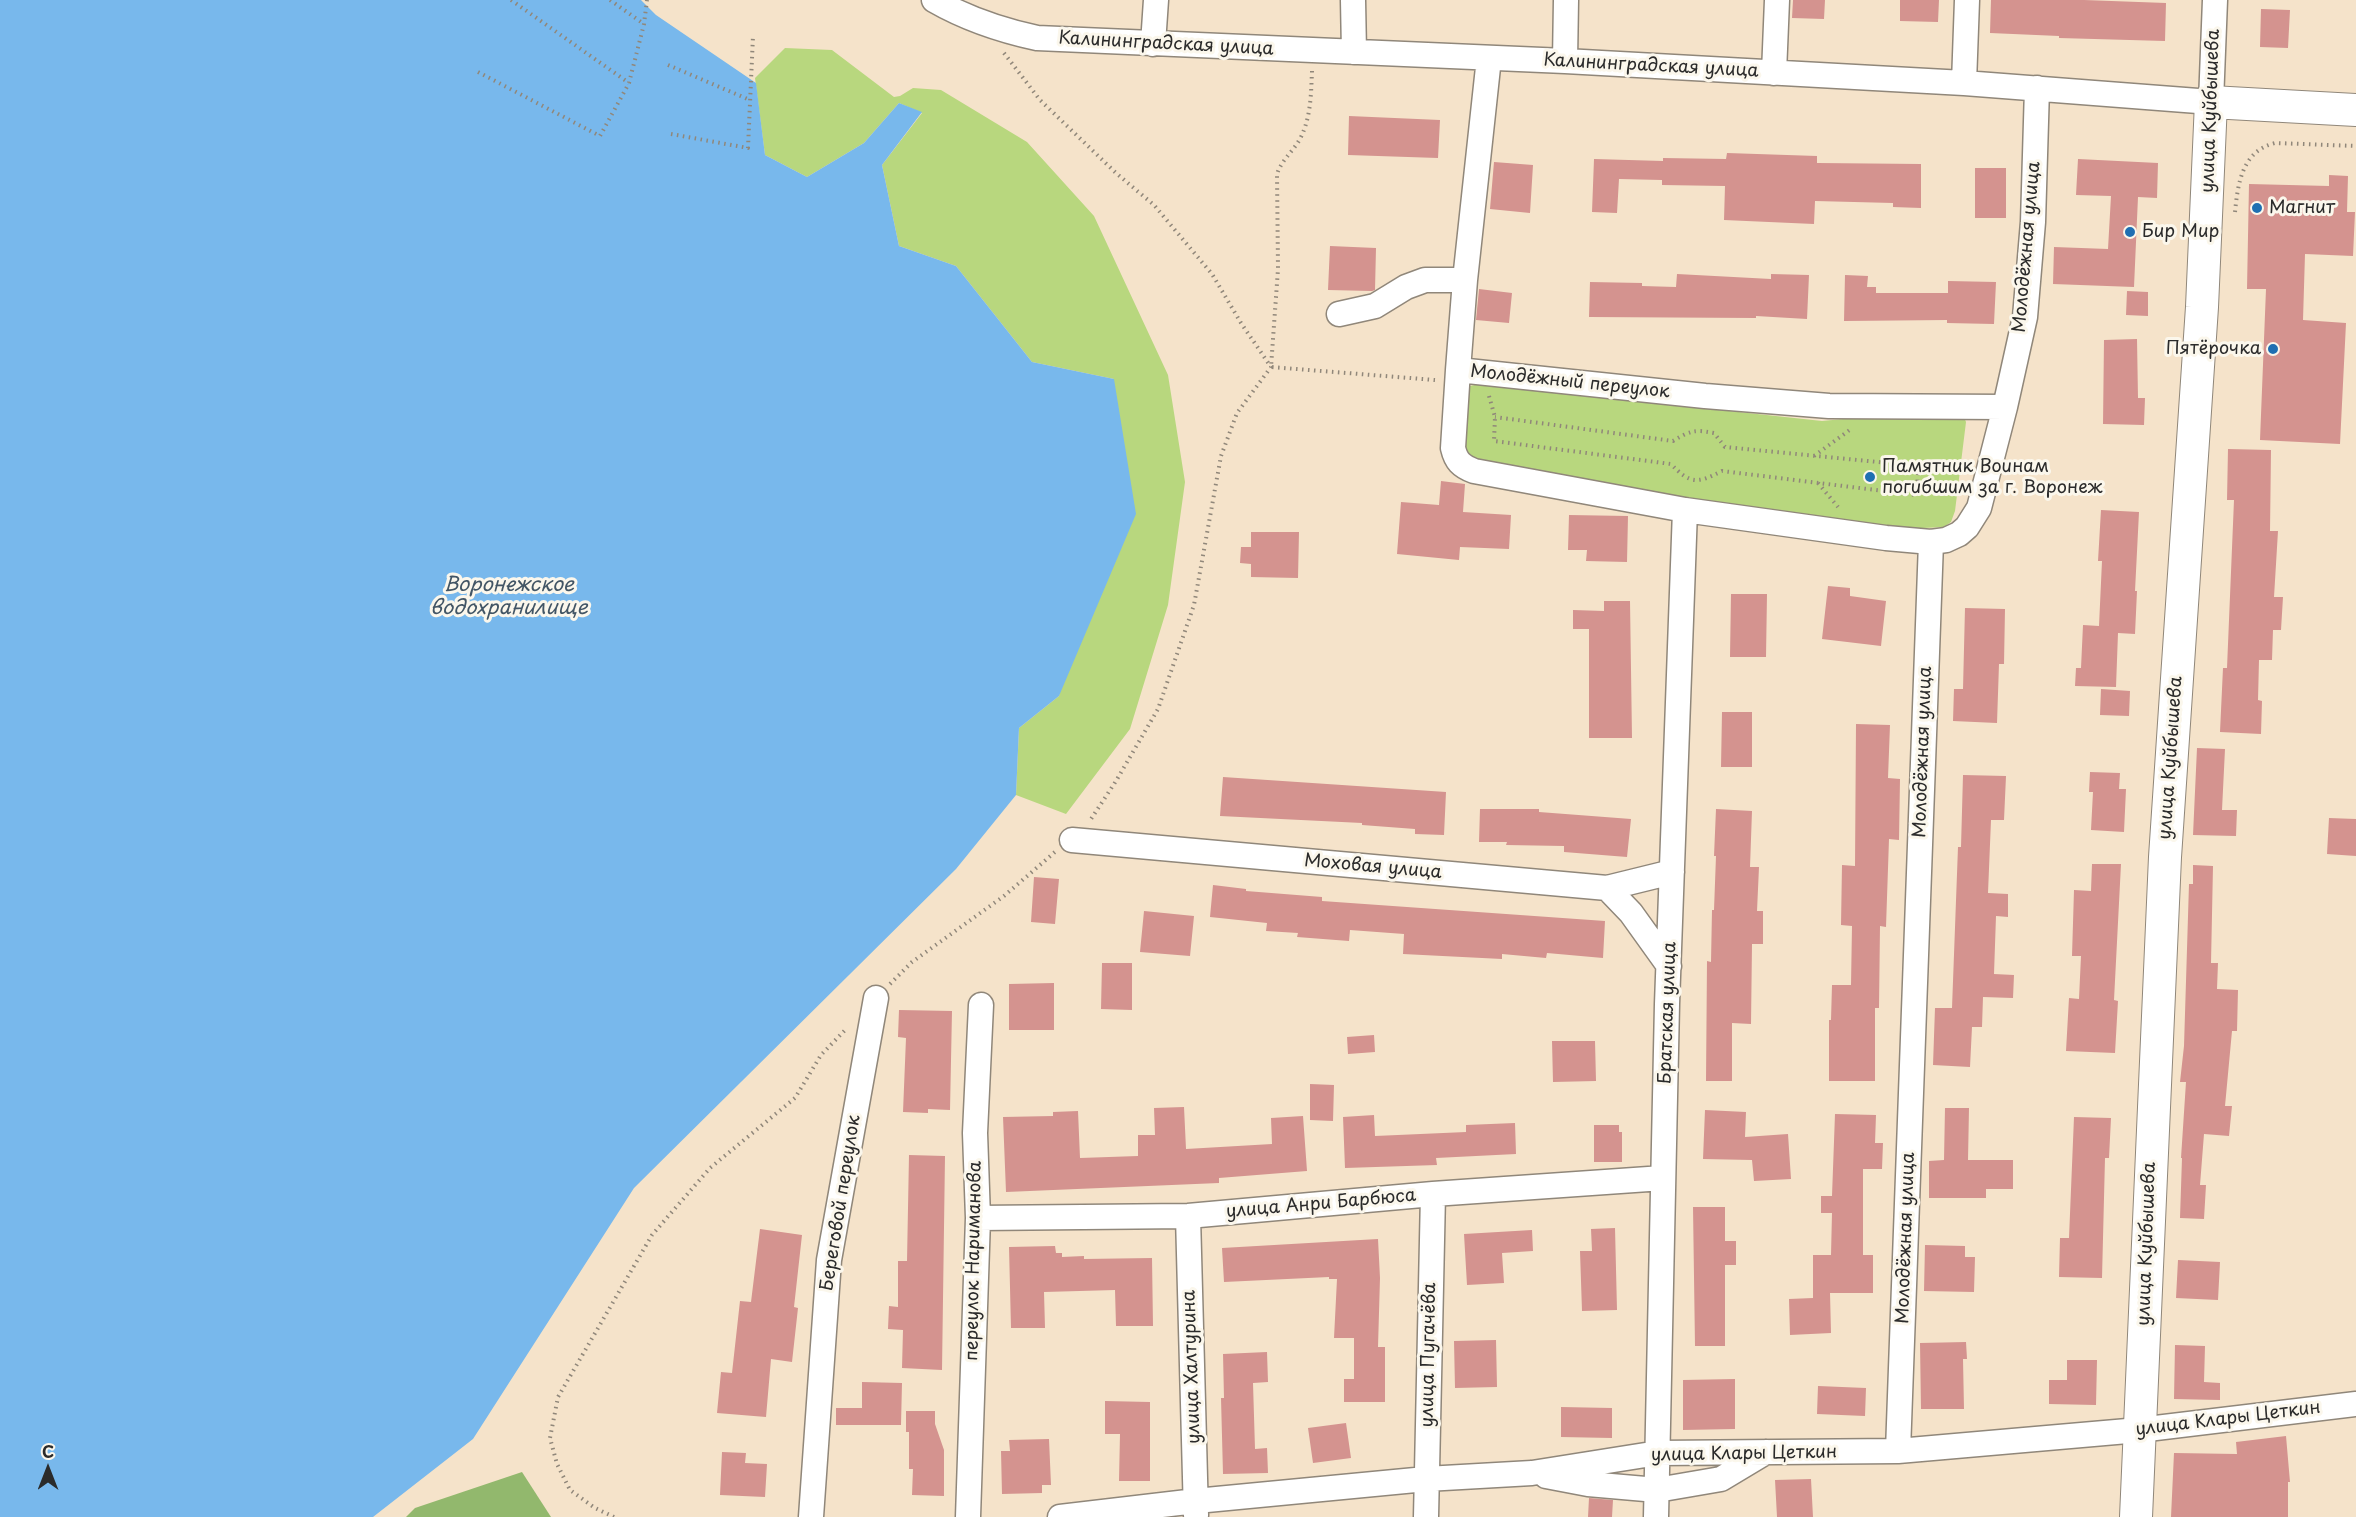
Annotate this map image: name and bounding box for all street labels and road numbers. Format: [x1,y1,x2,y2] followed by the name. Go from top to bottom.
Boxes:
[1058,28,1274,60] street label: Калининградская улица
[2197,29,2225,193] street label: улица Куйбышева
[1543,50,1759,82] street label: Калининградская улица
[2009,161,2045,333] street label: Молодёжная улица
[1469,361,1671,403] street label: Молодёжный переулок
[1909,666,1937,838] street label: Молодёжная улица
[2155,676,2187,840] street label: улица Куйбышева
[1303,850,1443,884] street label: Моховая улица
[1655,941,1681,1085] street label: Братская улица
[816,1114,866,1292] street label: Береговой переулок
[1892,1152,1920,1324] street label: Молодёжная улица
[961,1161,987,1361] street label: переулок Нариманова
[2133,1162,2161,1326] street label: улица Куйбышева
[1225,1185,1417,1223] street label: улица Анри Барбюса
[1417,1282,1441,1428] street label: улица Пугачёва
[1179,1290,1205,1444] street label: улица Халтурина
[2134,1397,2322,1441] street label: улица Клары Цеткин
[1651,1442,1837,1466] street label: улица Клары Цеткин

